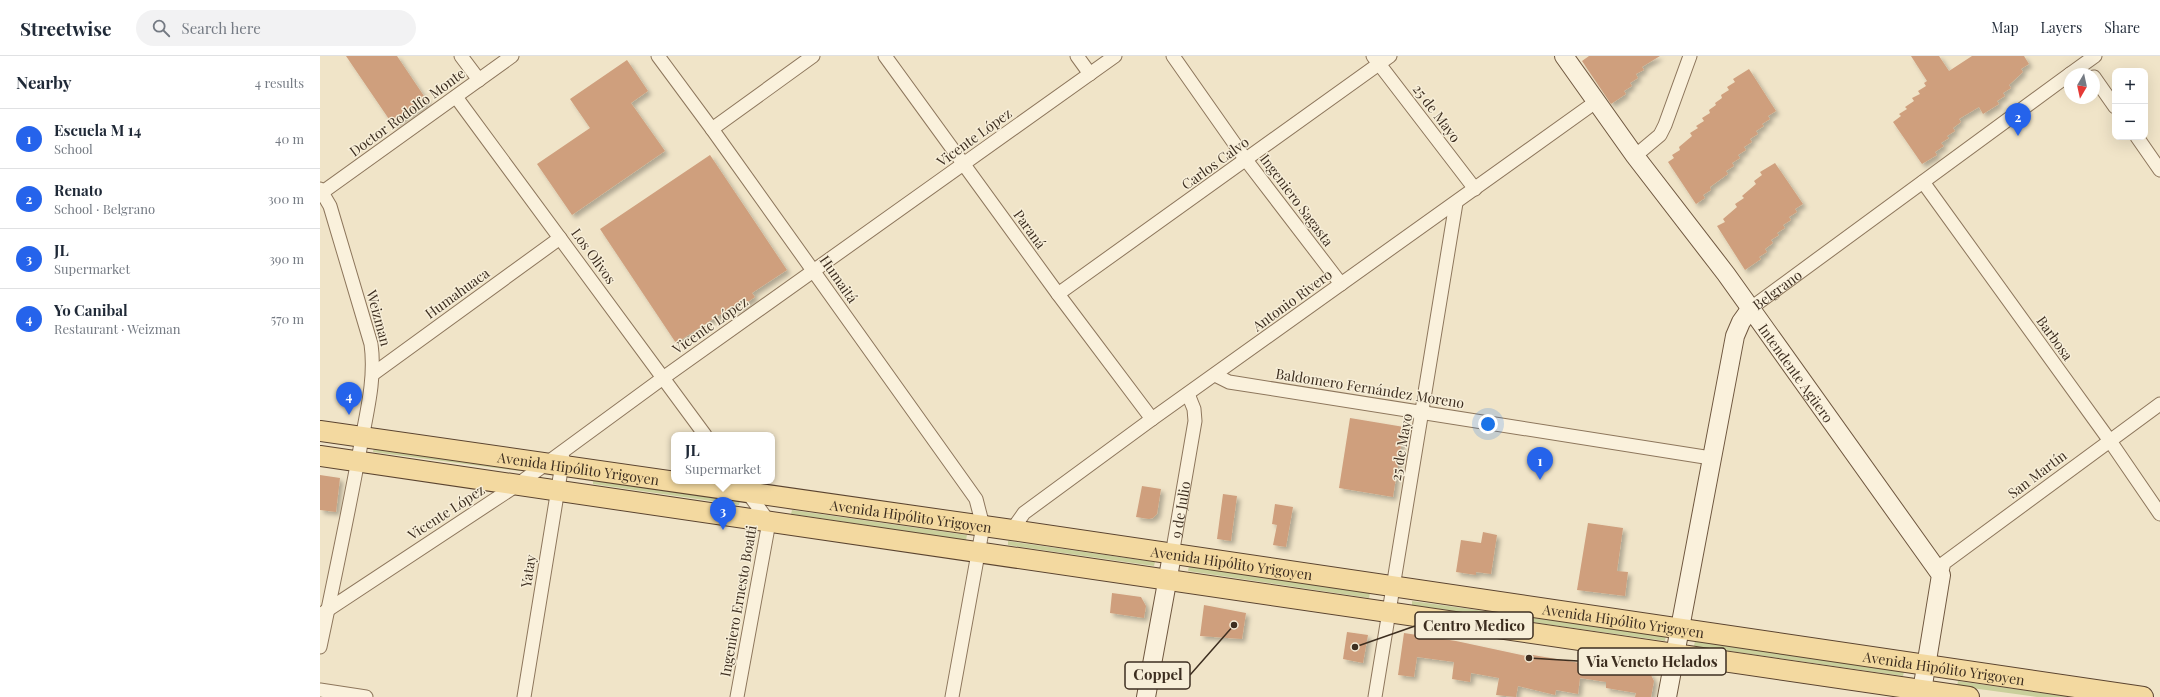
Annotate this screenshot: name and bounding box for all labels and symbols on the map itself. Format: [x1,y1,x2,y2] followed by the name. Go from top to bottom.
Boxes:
[345,64,469,160] street label: Doctor Rodolfo Monte
[2064,68,2100,104] north arrow
[1409,80,1465,146] street label: 25 de Mayo
[932,103,1015,171] street label: Vicente López
[2005,103,2031,136] pin: 2
[1178,132,1253,194] street label: Carlos Calvo
[1256,150,1338,250] street label: Ingeniero Sagasta
[1009,206,1051,252] street label: Paraná
[567,224,621,288] street label: Los Olivos
[816,251,862,307] street label: Humaitá
[421,263,493,323] street label: Humahuaca
[1248,264,1336,336] street label: Antonio Rivero
[1748,265,1805,313] street label: Belgrano
[362,287,396,349] street label: Weizman
[668,292,752,359] street label: Vicente López
[2032,312,2078,364] street label: Barbosa
[1755,319,1839,426] street label: Intendente Agüero
[1274,364,1466,412] street label: Baldomero Fernández Moreno
[336,382,362,415] pin: 4
[1386,411,1416,482] street label: 25 de Mayo
[1478,414,1498,434] your location
[2004,445,2071,502] street label: San Martín
[495,447,661,489] street label: Avenida Hipólito Yrigoyen
[1527,447,1553,480] pin: 1
[1166,479,1194,540] street label: 9 de Julio
[403,480,488,545] street label: Vicente López
[828,494,994,537] street label: Avenida Hipólito Yrigoyen
[710,497,736,530] pin: 3
[715,524,761,678] street label: Ingeniero Ernesto Boatti
[1148,541,1314,584] street label: Avenida Hipólito Yrigoyen
[516,553,540,590] street label: Yatay
[1540,599,1706,642] street label: Avenida Hipólito Yrigoyen
[1415,612,1533,639] callout: Centro Medico
[1423,615,1525,635] text: Centro Medico
[1861,646,2027,689] street label: Avenida Hipólito Yrigoyen
[1578,648,1726,675] callout: Via Veneto Helados
[1585,651,1718,671] text: Via Veneto Helados
[1125,662,1190,689] callout: Coppel
[1133,664,1183,684] text: Coppel

